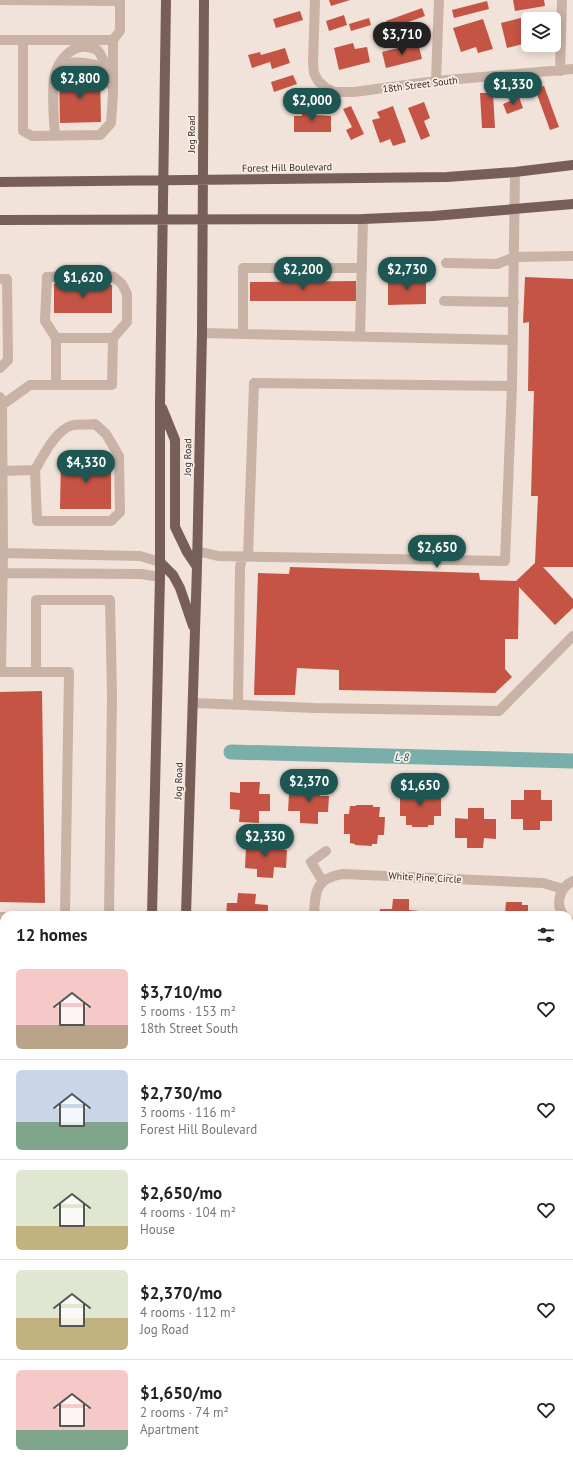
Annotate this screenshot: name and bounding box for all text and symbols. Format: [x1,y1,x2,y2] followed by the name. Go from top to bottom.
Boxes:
[521,12,561,52] map controls
[521,12,561,52] button: layers
[369,22,435,56] pin: $3,710
[382,26,422,43] text: $3,710
[47,66,113,100] pin: $2,800
[60,70,100,87] text: $2,800
[480,72,546,106] pin: $1,330
[382,73,458,96] street label: 18th Street South
[493,76,533,93] text: $1,330
[279,88,345,122] pin: $2,000
[292,92,332,109] text: $2,000
[185,115,198,154] street label: Jog Road
[242,160,332,175] street label: Forest Hill Boulevard
[270,257,336,291] pin: $2,200
[374,257,440,291] pin: $2,730
[283,261,323,278] text: $2,200
[387,261,427,278] text: $2,730
[50,265,116,299] pin: $1,620
[63,269,103,286] text: $1,620
[181,438,194,477] street label: Jog Road
[53,450,119,484] pin: $4,330
[66,454,106,471] text: $4,330
[404,535,470,569] pin: $2,650
[417,539,457,556] text: $2,650
[395,750,410,764] water label: L-8
[171,762,186,801] street label: Jog Road
[276,769,342,803] pin: $2,370
[289,773,329,790] text: $2,370
[387,773,453,807] pin: $1,650
[400,777,440,794] text: $1,650
[232,824,298,858] pin: $2,330
[245,828,285,845] text: $2,330
[388,869,462,886] street label: White Pine Circle
[16,924,87,946] text: 12 homes
[535,924,557,946] icon: filters
[140,981,222,1003] text: $3,710/mo
[48,985,96,1033] icon: home
[535,998,557,1020] icon: heart
[140,1003,236,1020] text: 5 rooms · 153 m²
[140,1020,238,1037] text: 18th Street South
[140,1082,222,1104] text: $2,730/mo
[48,1086,96,1134] icon: home
[535,1099,557,1121] icon: heart
[140,1104,236,1121] text: 3 rooms · 116 m²
[140,1121,257,1138] text: Forest Hill Boulevard
[140,1182,222,1204] text: $2,650/mo
[48,1186,96,1234] icon: home
[535,1199,557,1221] icon: heart
[140,1204,236,1221] text: 4 rooms · 104 m²
[140,1221,175,1238] text: House
[140,1282,222,1304] text: $2,370/mo
[48,1286,96,1334] icon: home
[535,1299,557,1321] icon: heart
[140,1304,236,1321] text: 4 rooms · 112 m²
[140,1321,189,1338] text: Jog Road
[140,1382,222,1404] text: $1,650/mo
[48,1386,96,1434] icon: home
[535,1399,557,1421] icon: heart
[140,1404,229,1421] text: 2 rooms · 74 m²
[140,1421,199,1438] text: Apartment

